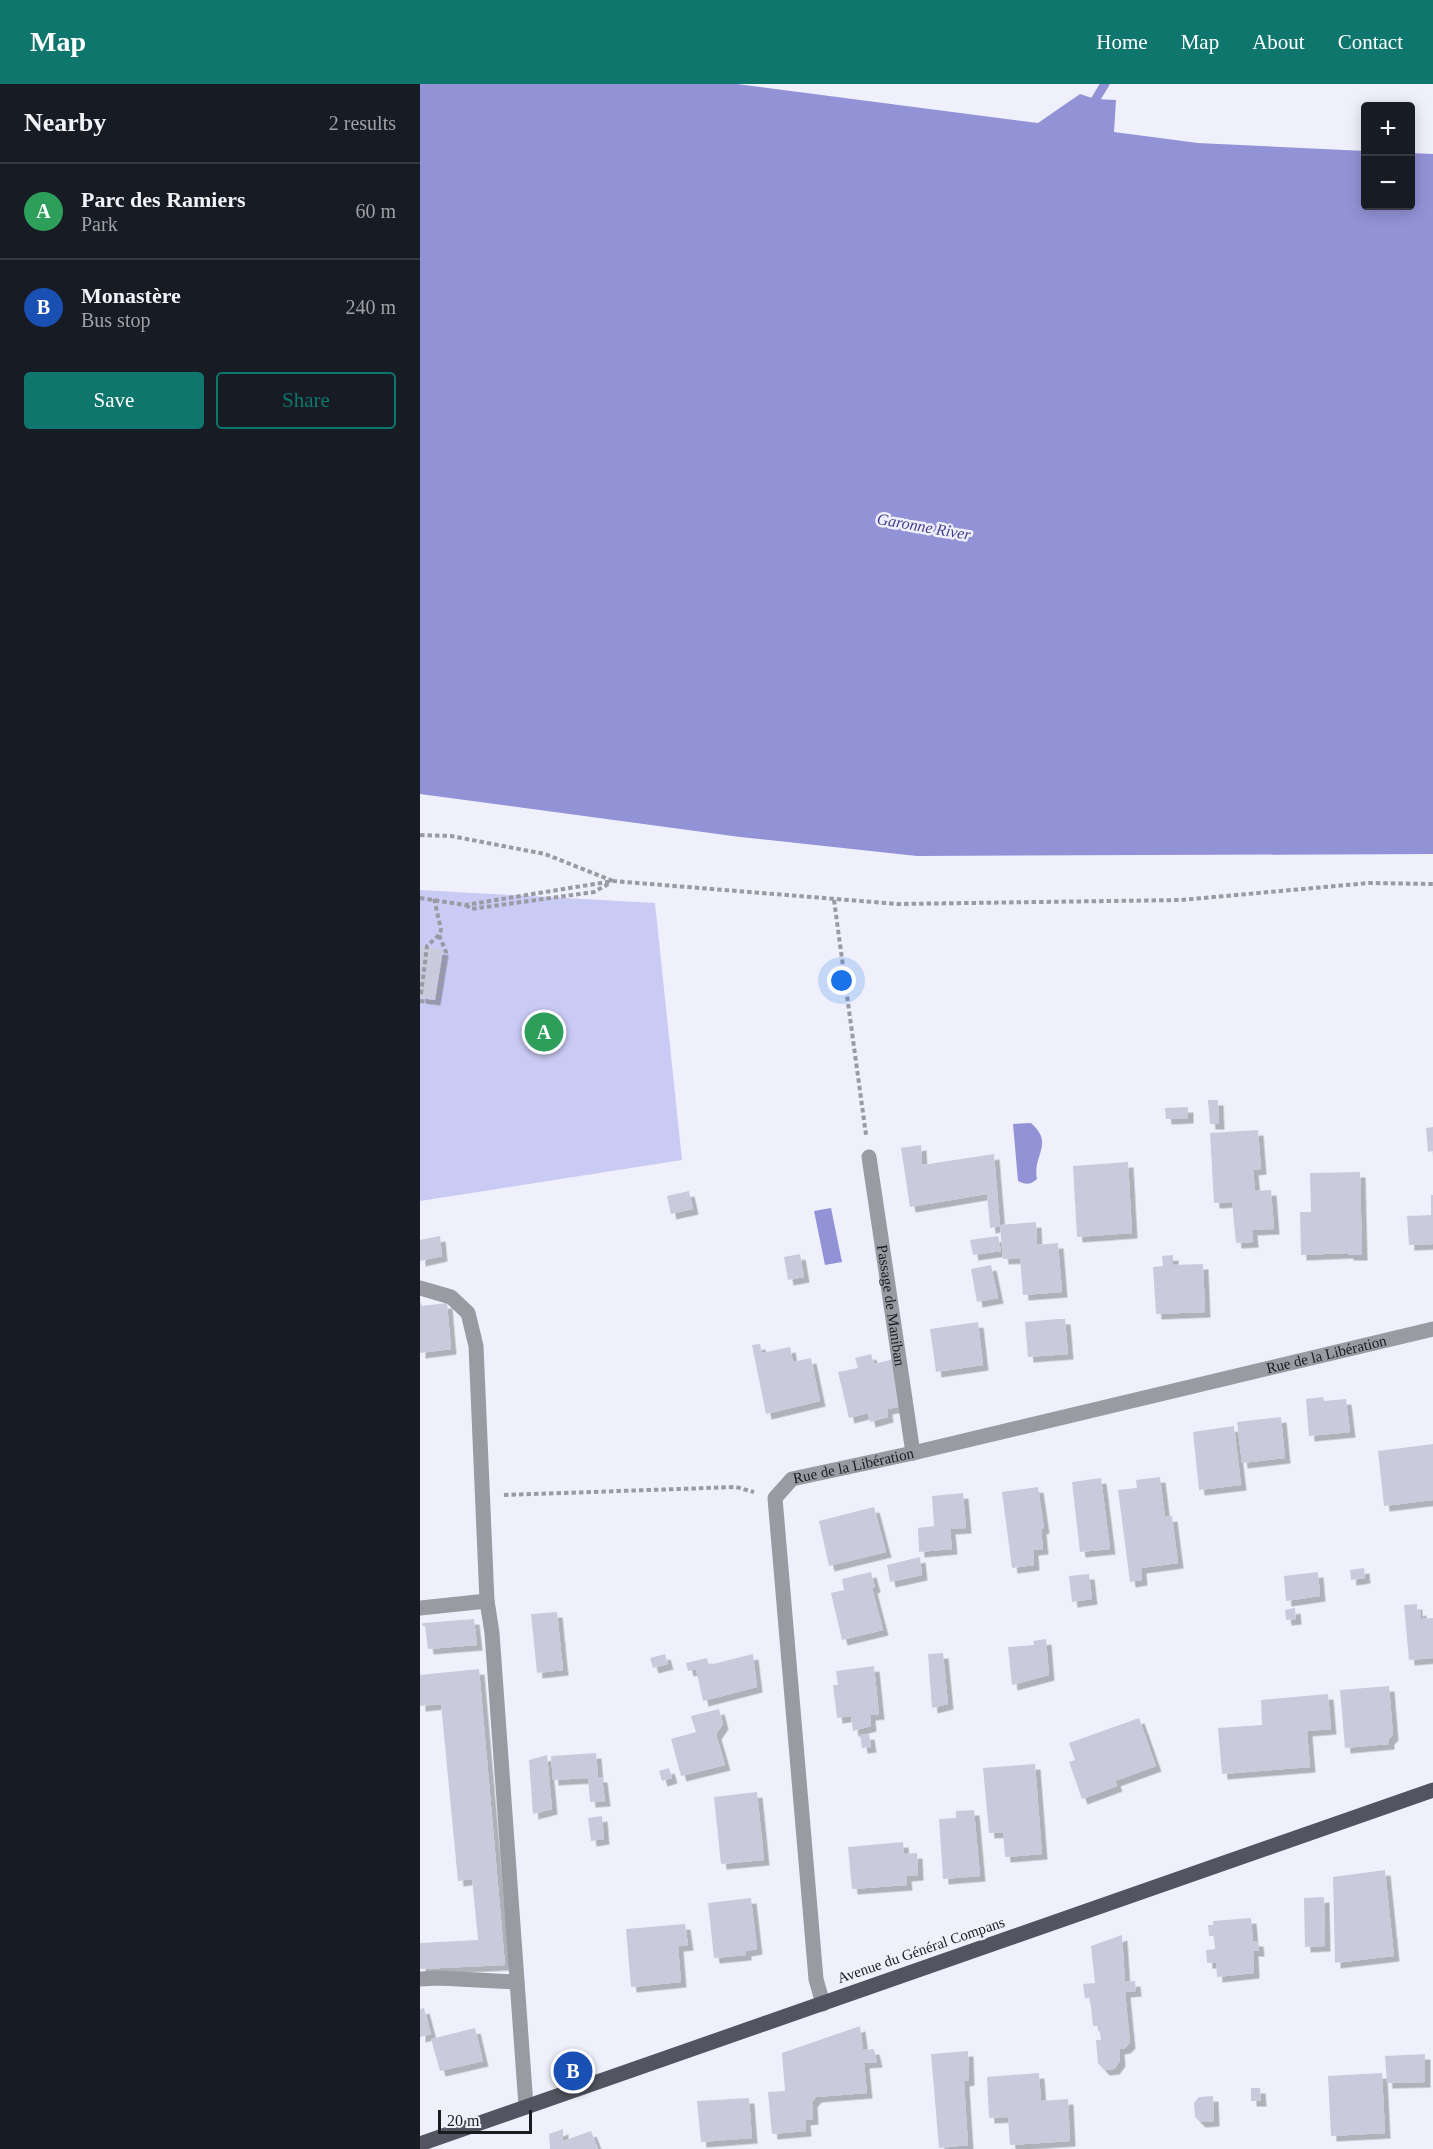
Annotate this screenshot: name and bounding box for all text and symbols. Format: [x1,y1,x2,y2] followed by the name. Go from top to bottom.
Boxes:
[30,26,86,57] text: Map
[1096,30,1148,54] text: Home
[1181,30,1219,54] text: Map
[1252,30,1305,54] text: About
[1338,30,1403,54] text: Contact
[1361,102,1415,210] map controls
[1361,102,1415,156] button: +
[24,108,106,137] text: Nearby
[329,112,396,134] text: 2 results
[1361,156,1415,210] button: −
[81,187,246,212] text: Parc des Ramiers
[36,200,51,222] text: A
[355,200,396,222] text: 60 m
[81,213,118,235] text: Park
[81,283,181,308] text: Monastère
[37,296,50,318] text: B
[345,296,396,318] text: 240 m
[81,309,150,331] text: Bus stop
[24,372,204,429] button: Save
[216,372,396,429] button: Share
[876,510,973,543] water label: Garonne River
[827,966,856,995] your location
[524,1010,564,1054] pin: A
[874,1244,908,1368] street label: Passage de Maniban
[1265,1332,1389,1376] street label: Rue de la Libération
[792,1445,916,1487] street label: Rue de la Libération
[835,1914,1007,1986] street label: Avenue du Général Compans
[554,2048,592,2094] pin: B
[438,2107,532,2134] scale bar
[447,2112,479,2129] text: 20 m

